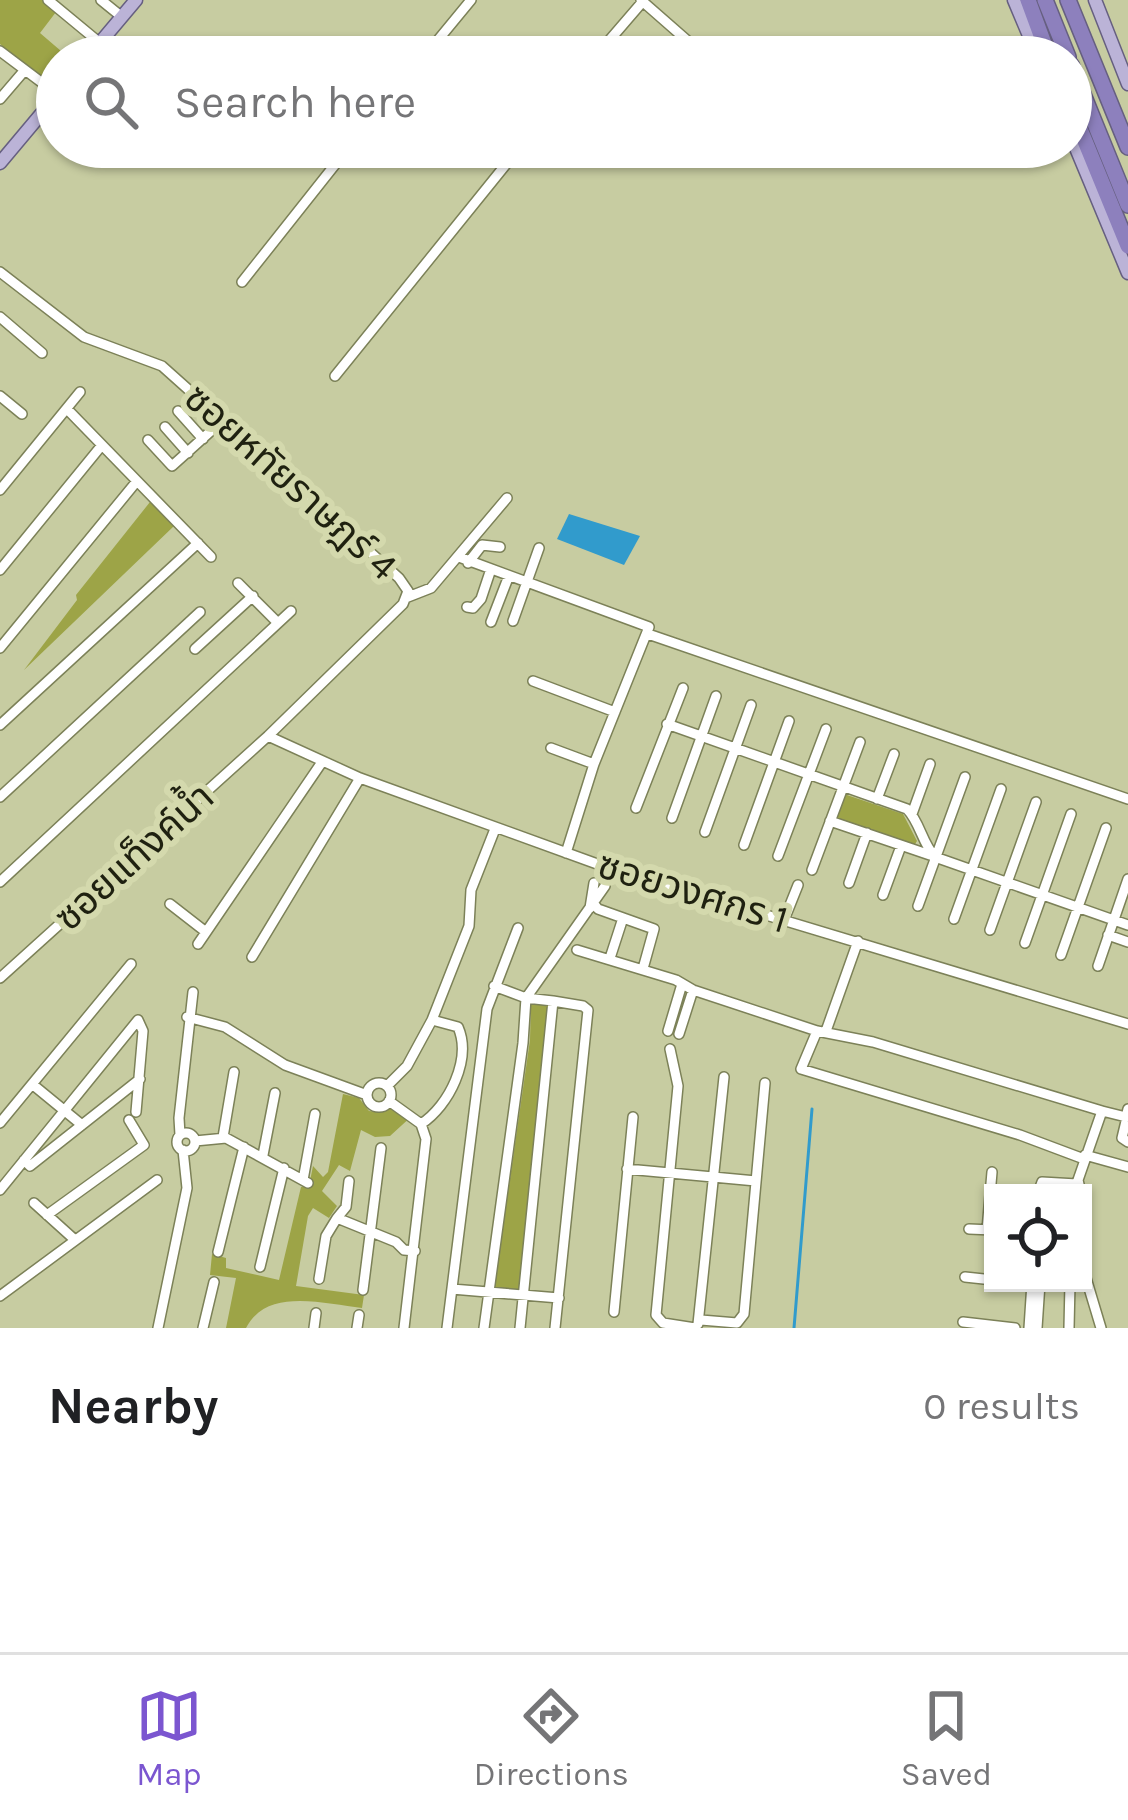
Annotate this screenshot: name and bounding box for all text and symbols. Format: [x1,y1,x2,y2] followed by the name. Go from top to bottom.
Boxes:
[36,36,1092,168] search box
[78,69,144,135] icon: search
[174,76,416,128] text: Search here
[175,374,407,590] street label: ซอยหทัยราษฎร์ 4
[42,771,223,940] street label: ซอยแท็งค์น้ำ
[592,841,794,943] street label: ซอยวงศกร 1
[984,1184,1092,1292] map controls
[984,1184,1092,1292] button: locate
[48,1376,218,1436] text: Nearby
[923,1383,1080,1429] text: 0 results
[136,1683,202,1793] tab: Map
[474,1683,629,1793] tab: Directions
[901,1683,992,1793] tab: Saved

